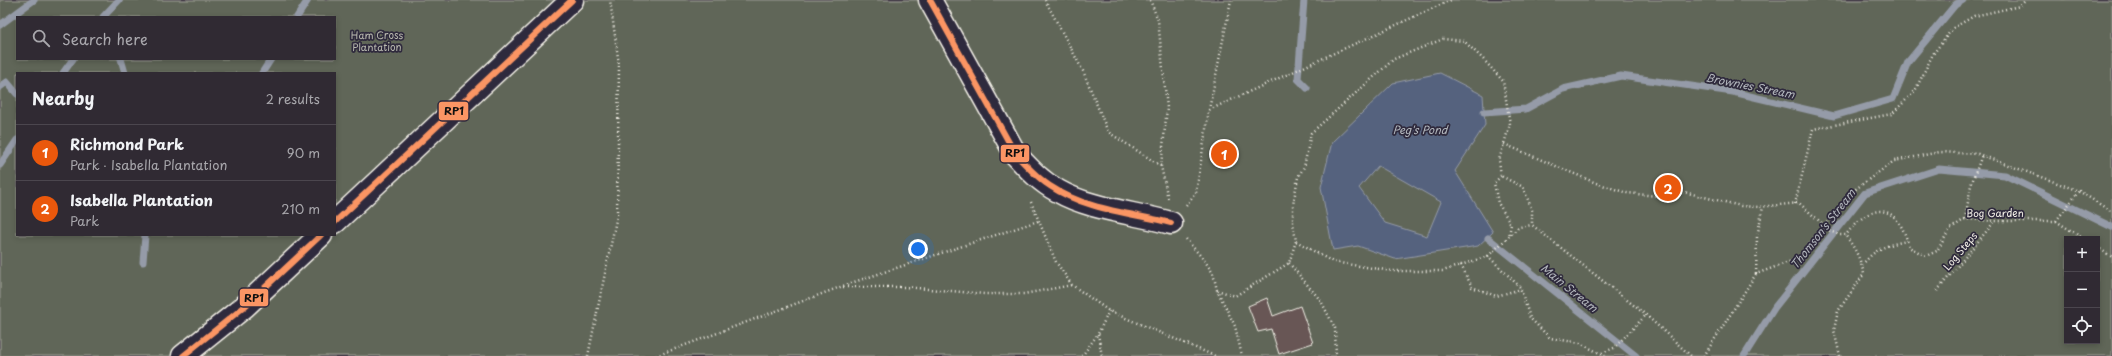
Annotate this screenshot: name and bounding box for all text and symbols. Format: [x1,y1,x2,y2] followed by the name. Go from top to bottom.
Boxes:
[16,16,336,60] search box
[30,27,52,49] icon: search
[62,27,148,50] text: Search here
[351,27,404,54] park label: Ham Cross Plantation
[1704,69,1797,103] water label: Brownies Stream
[32,85,94,111] text: Nearby
[266,89,320,108] text: 2 results
[438,101,469,121] line badge: RP1
[444,102,464,119] text: RP1
[1393,121,1450,138] water label: Peg's Pond
[70,132,184,155] text: Richmond Park
[1211,139,1237,169] pin: 1
[42,143,48,162] text: 1
[287,143,320,162] text: 90 m
[1000,144,1030,163] line badge: RP1
[1005,144,1025,161] text: RP1
[70,155,227,174] text: Park · Isabella Plantation
[1655,173,1681,203] pin: 2
[1786,184,1860,272] water label: Thomson's Stream
[70,188,213,211] text: Isabella Plantation
[40,199,50,218] text: 2
[281,199,320,218] text: 210 m
[1966,205,2024,220] street label: Bog Garden
[70,211,99,230] text: Park
[1939,228,1980,273] street label: Log Steps
[2064,236,2100,344] map controls
[2064,236,2100,272] button: +
[908,239,928,259] your location
[1537,259,1602,317] water label: Main Stream
[2064,272,2100,308] button: −
[239,288,269,307] line badge: RP1
[244,289,264,306] text: RP1
[2064,308,2100,344] button: locate

